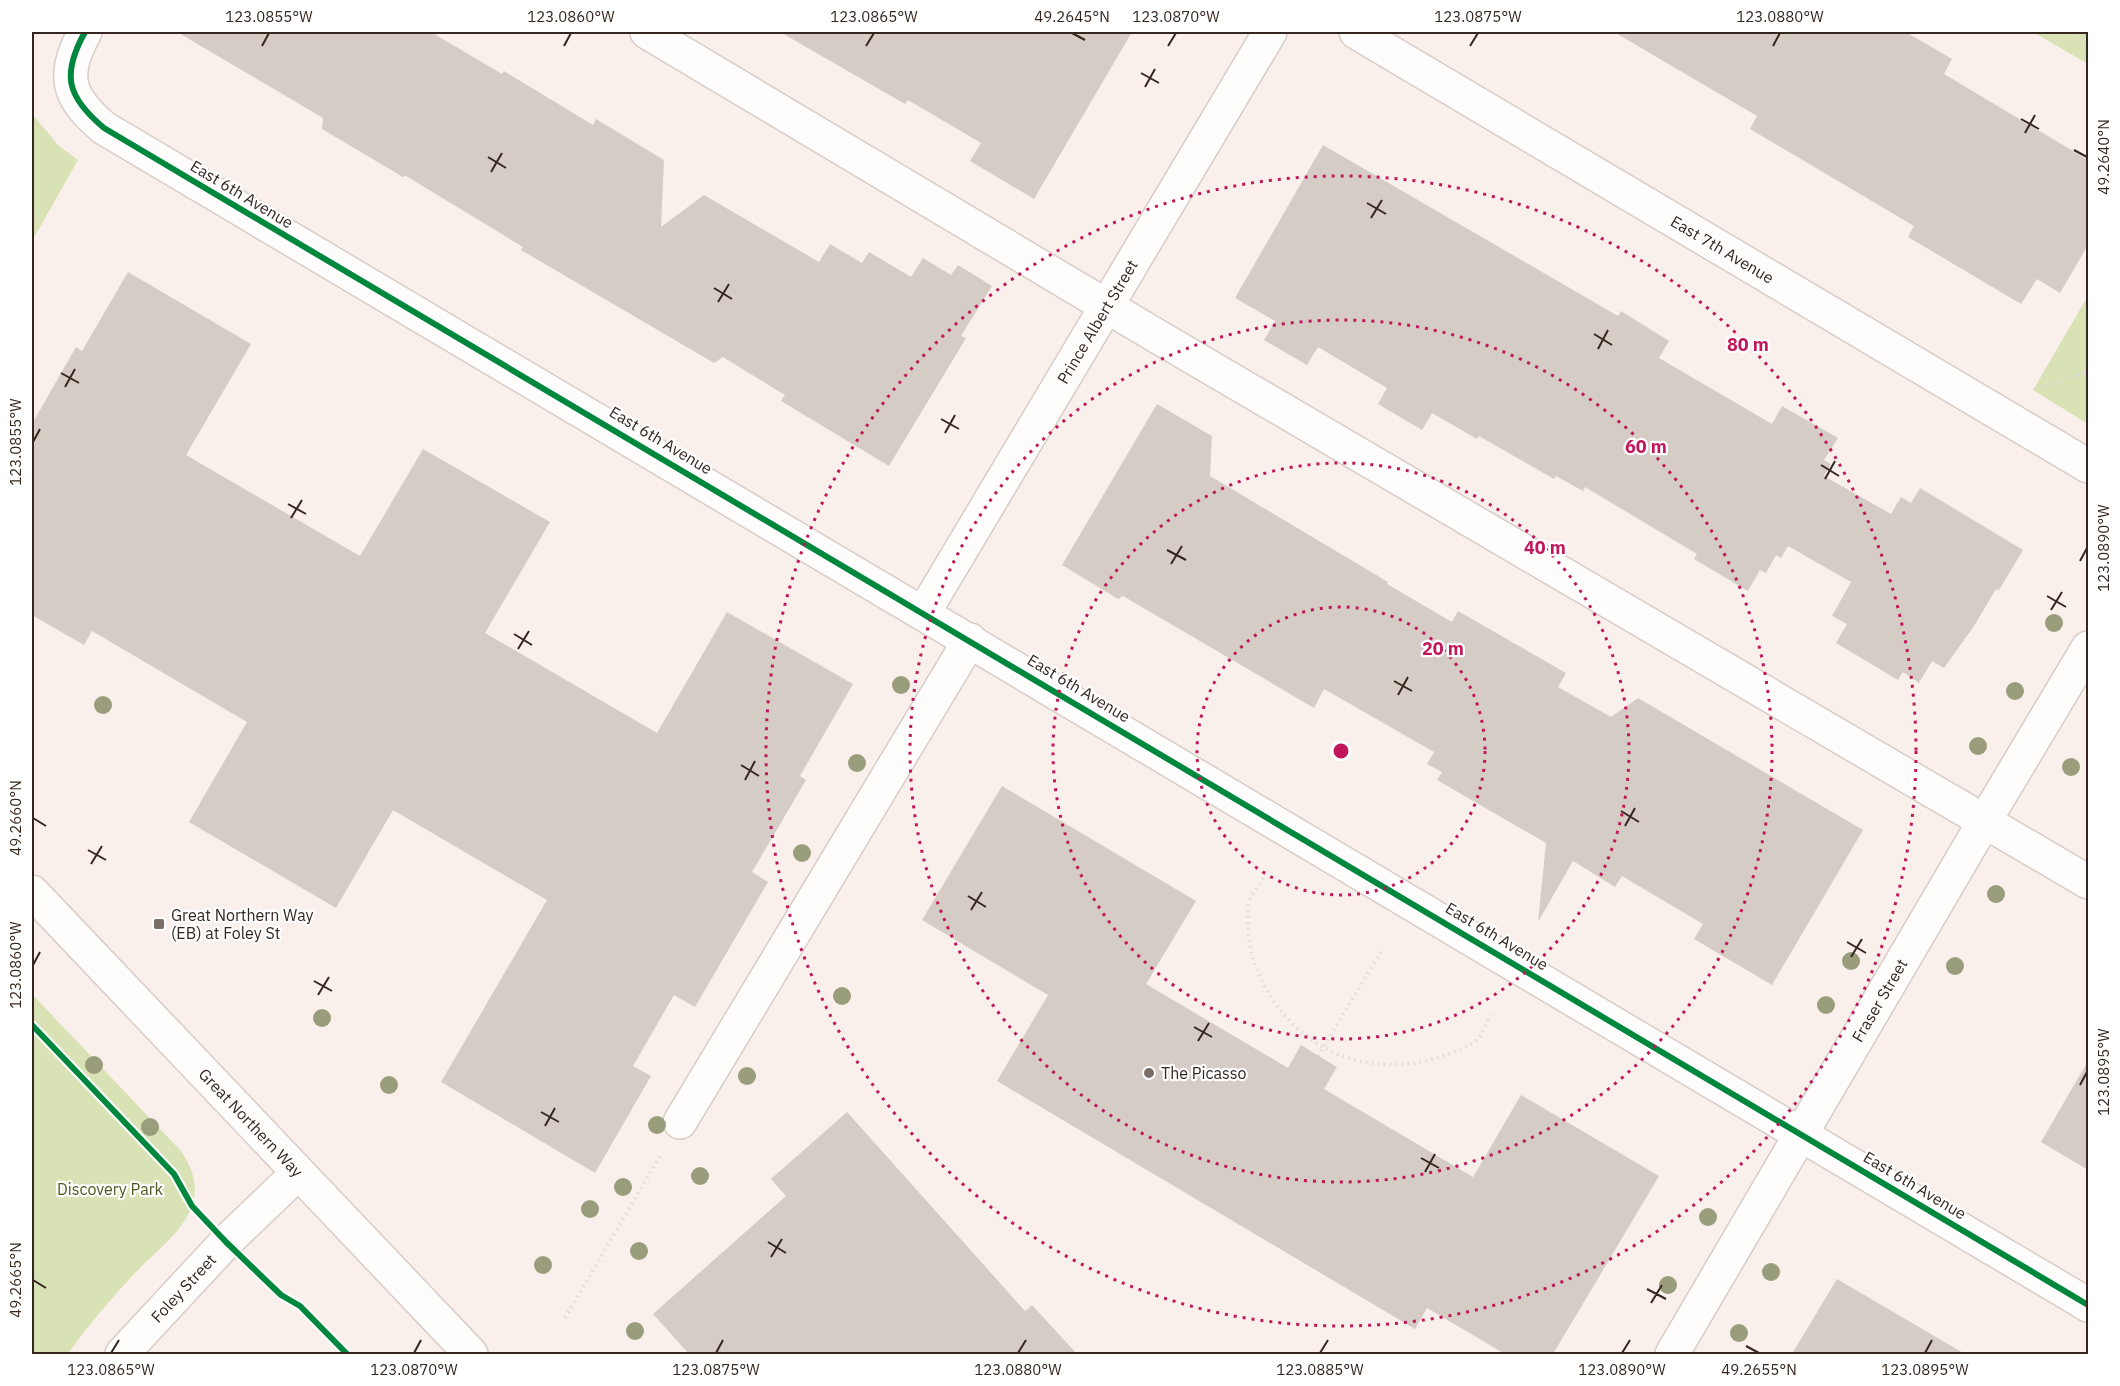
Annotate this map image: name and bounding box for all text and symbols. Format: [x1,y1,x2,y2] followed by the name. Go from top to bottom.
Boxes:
[225,7,313,26] text: 123.0855°W
[527,7,615,26] text: 123.0860°W
[830,7,918,26] text: 123.0865°W
[1034,7,1110,26] text: 49.2645°N
[1132,7,1220,26] text: 123.0870°W
[1434,7,1522,26] text: 123.0875°W
[1736,7,1824,26] text: 123.0880°W
[2094,119,2113,195] text: 49.2640°N
[187,155,297,233] street label: East 6th Avenue
[1667,211,1778,288] street label: East 7th Avenue
[1052,256,1142,387] street label: Prince Albert Street
[1727,333,1769,356] text: 80 m
[6,398,25,486] text: 123.0855°W
[606,401,716,479] street label: East 6th Avenue
[1625,435,1667,458] text: 60 m
[2094,504,2113,592] text: 123.0890°W
[1524,536,1566,559] text: 40 m
[1422,637,1464,660] text: 20 m
[1024,649,1134,727] street label: East 6th Avenue
[1331,741,1351,761] centre of rings
[6,780,25,856] text: 49.2660°N
[1442,897,1552,975] street label: East 6th Avenue
[171,905,314,943] place label: Great Northern Way (EB) at Foley St
[152,917,166,931] marker: Great Northern Way (EB) at Foley St
[6,921,25,1009] text: 123.0860°W
[1847,955,1912,1046] street label: Fraser Street
[2094,1028,2113,1116] text: 123.0895°W
[1161,1063,1247,1083] place label: The Picasso
[195,1064,307,1181] street label: Great Northern Way
[1142,1066,1156,1080] marker: The Picasso
[1860,1146,1970,1224] street label: East 6th Avenue
[57,1179,164,1199] park label: Discovery Park
[6,1242,25,1318] text: 49.2665°N
[147,1250,220,1326] street label: Foley Street
[67,1360,155,1379] text: 123.0865°W
[370,1360,458,1379] text: 123.0870°W
[672,1360,760,1379] text: 123.0875°W
[974,1360,1062,1379] text: 123.0880°W
[1276,1360,1364,1379] text: 123.0885°W
[1578,1360,1666,1379] text: 123.0890°W
[1721,1360,1797,1379] text: 49.2655°N
[1881,1360,1969,1379] text: 123.0895°W

